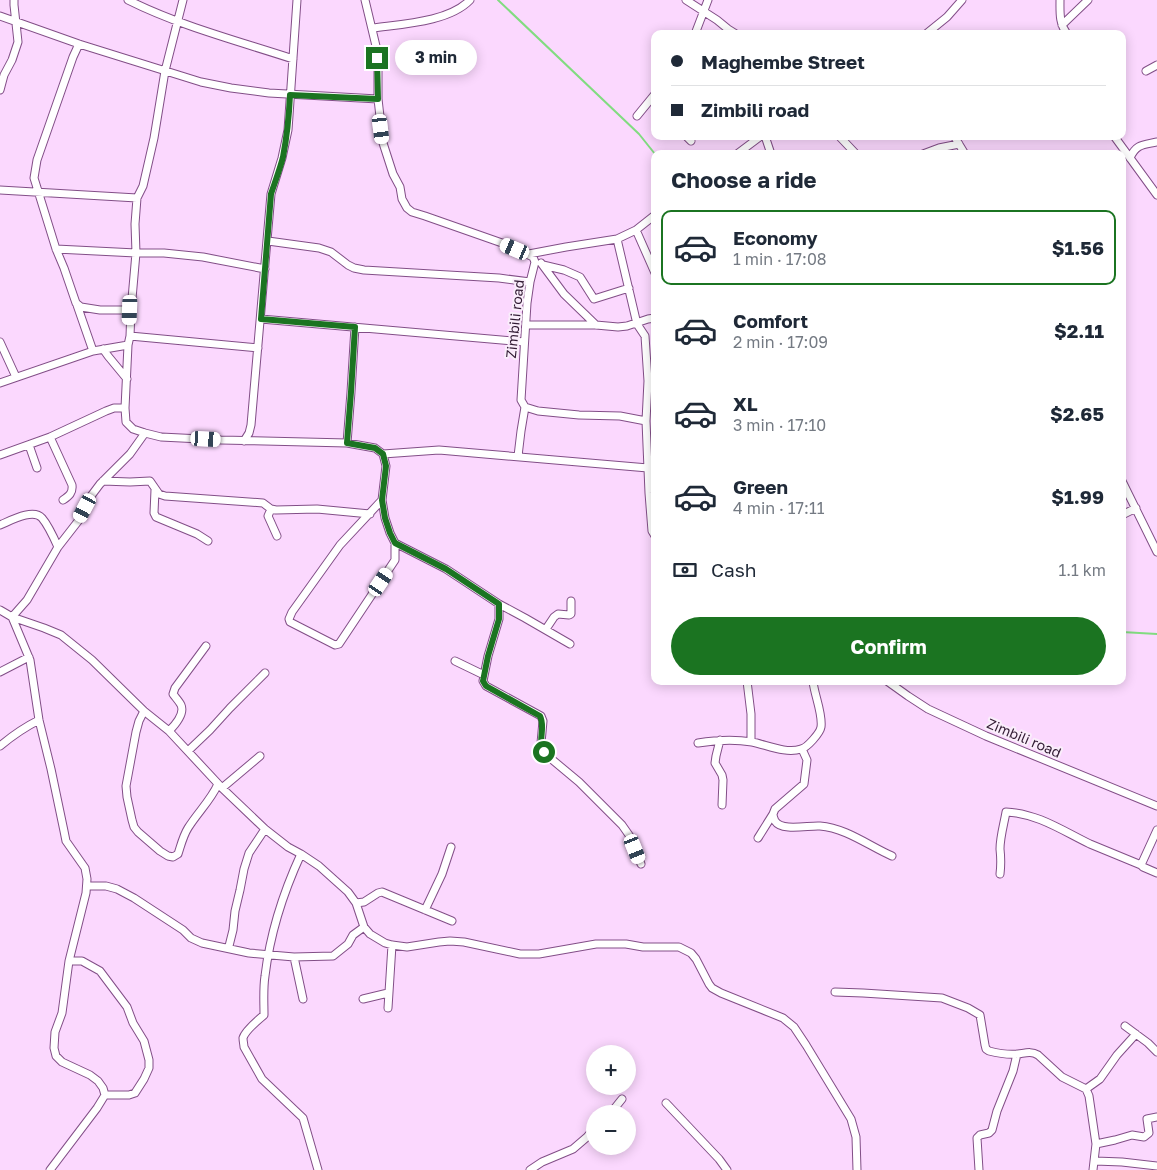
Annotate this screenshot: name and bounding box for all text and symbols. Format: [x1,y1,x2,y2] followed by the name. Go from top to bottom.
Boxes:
[394,40,477,76] callout: 3 min
[366,47,388,69] route end
[415,47,457,67] text: 3 min
[701,50,865,73] text: Maghembe Street
[701,98,809,121] text: Zimbili road
[371,113,390,145] car
[671,166,817,193] text: Choose a ride
[673,225,718,270] icon: car
[733,226,818,249] text: Economy
[498,236,531,262] car
[1052,236,1104,259] text: $1.56
[733,249,827,269] text: 1 min · 17:08
[502,279,527,359] street label: Zimbili road
[121,295,138,325] car
[673,308,718,353] icon: car
[733,309,808,332] text: Comfort
[1054,319,1104,342] text: $2.11
[733,332,828,352] text: 2 min · 17:09
[673,391,718,436] icon: car
[733,392,758,415] text: XL
[1050,402,1104,425] text: $2.65
[733,415,826,435] text: 3 min · 17:10
[190,431,221,447] car
[673,474,718,519] icon: car
[733,475,788,498] text: Green
[1051,485,1104,508] text: $1.99
[71,491,98,525] car
[733,498,824,518] text: 4 min · 17:11
[671,556,699,584] icon: cash
[711,558,756,581] text: Cash
[1058,560,1106,580] text: 1.1 km
[366,565,395,599] car
[671,617,1106,675] button: Confirm
[985,714,1064,761] street label: Zimbili road
[533,741,555,763] route start
[622,832,647,866] car
[586,1045,636,1155] map controls
[586,1045,636,1095] button: +
[586,1105,636,1155] button: −

